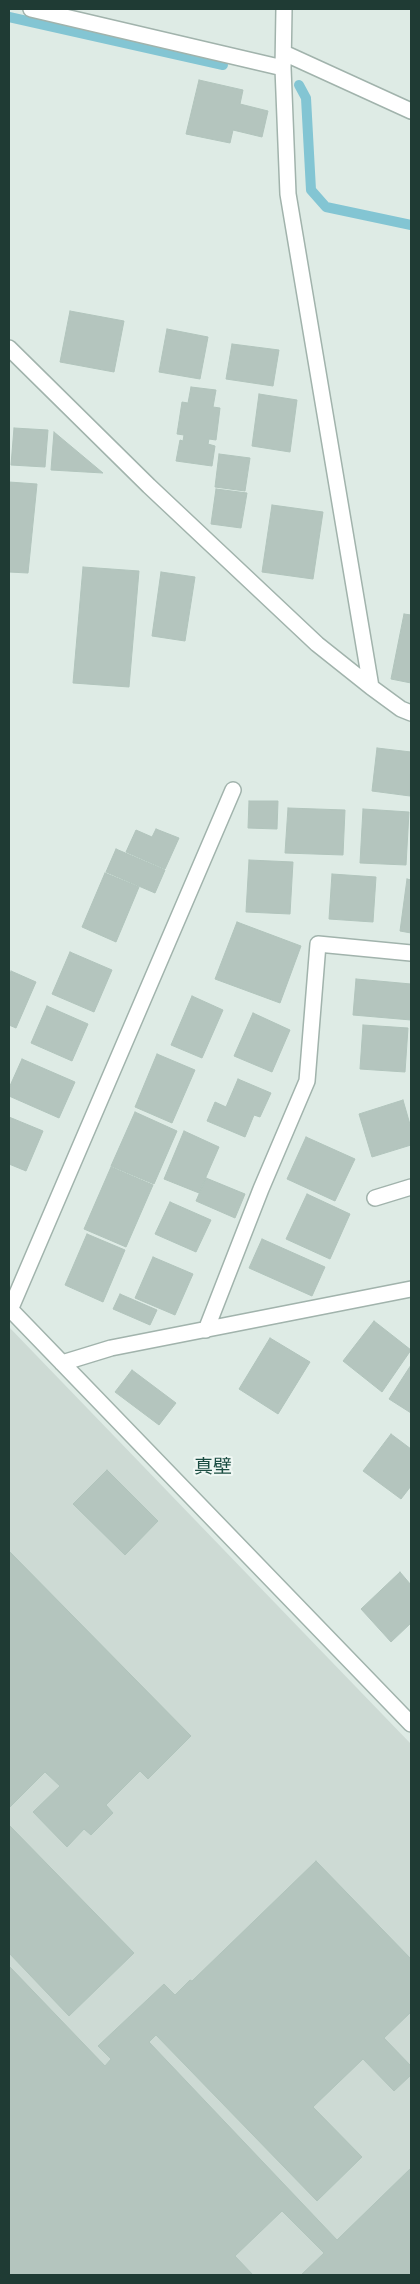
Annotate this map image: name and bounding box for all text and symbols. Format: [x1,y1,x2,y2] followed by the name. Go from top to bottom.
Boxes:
[194,1457,232,1479] district label: 真壁

